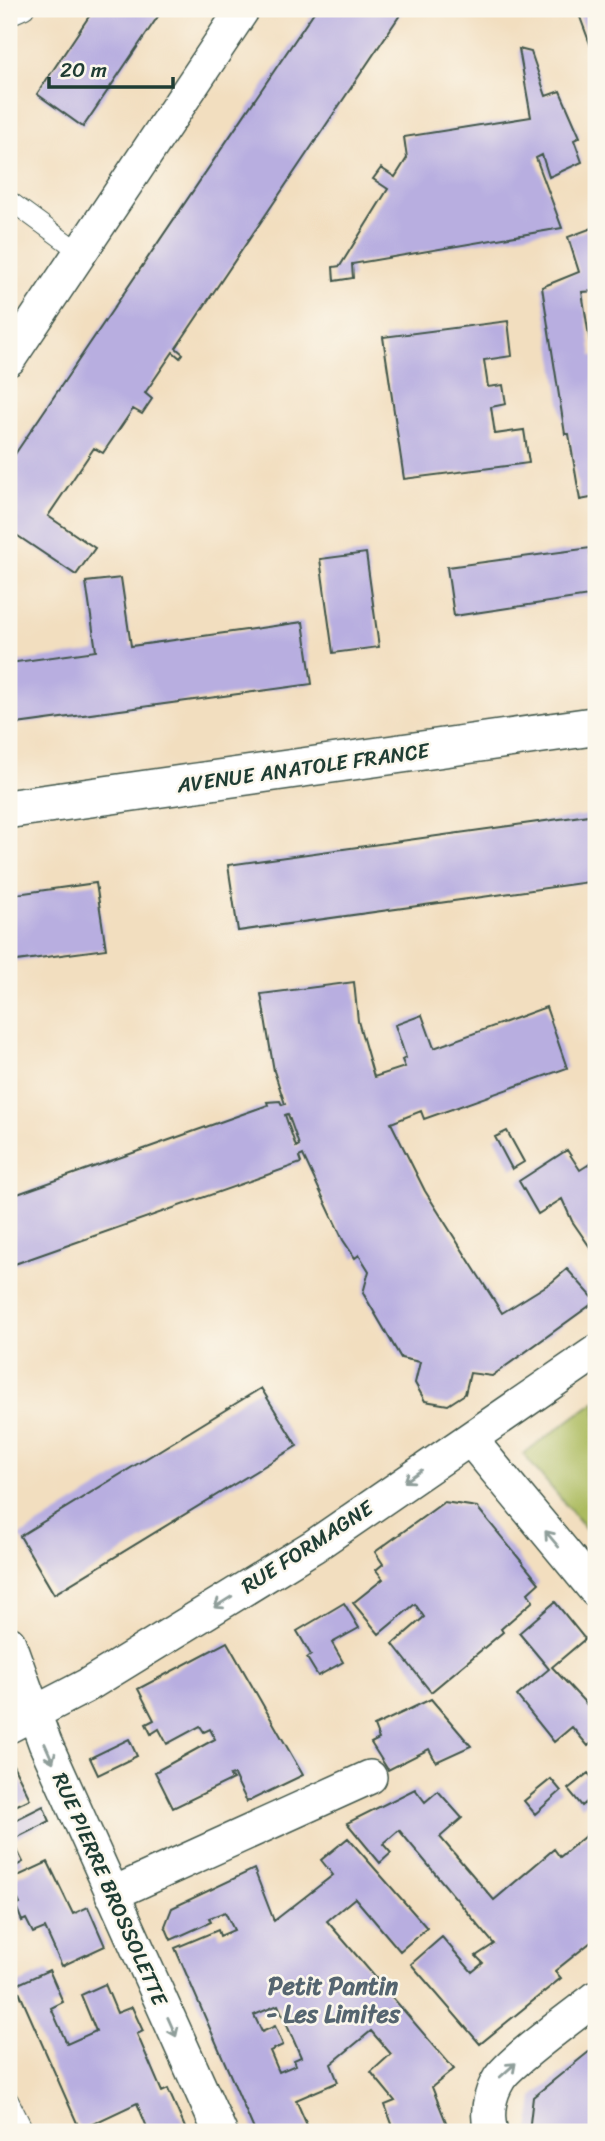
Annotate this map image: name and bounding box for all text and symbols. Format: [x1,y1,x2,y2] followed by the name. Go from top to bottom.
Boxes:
[49,46,173,90] scale bar
[60,51,107,89] text: 20 m
[174,731,433,805] street label: AVENUE ANATOLE FRANCE
[404,1469,423,1483] one-way arrow
[233,1489,382,1604] street label: RUE FORMAGNE
[545,1530,560,1548] one-way arrow
[214,1594,233,1609] one-way arrow
[43,1741,56,1763] one-way arrow
[41,1766,179,2013] street label: RUE PIERRE BROSSOLETTE
[266,1965,401,2035] district label: Petit Pantin - Les Limites
[166,2016,179,2037] one-way arrow
[499,2062,517,2078] one-way arrow

